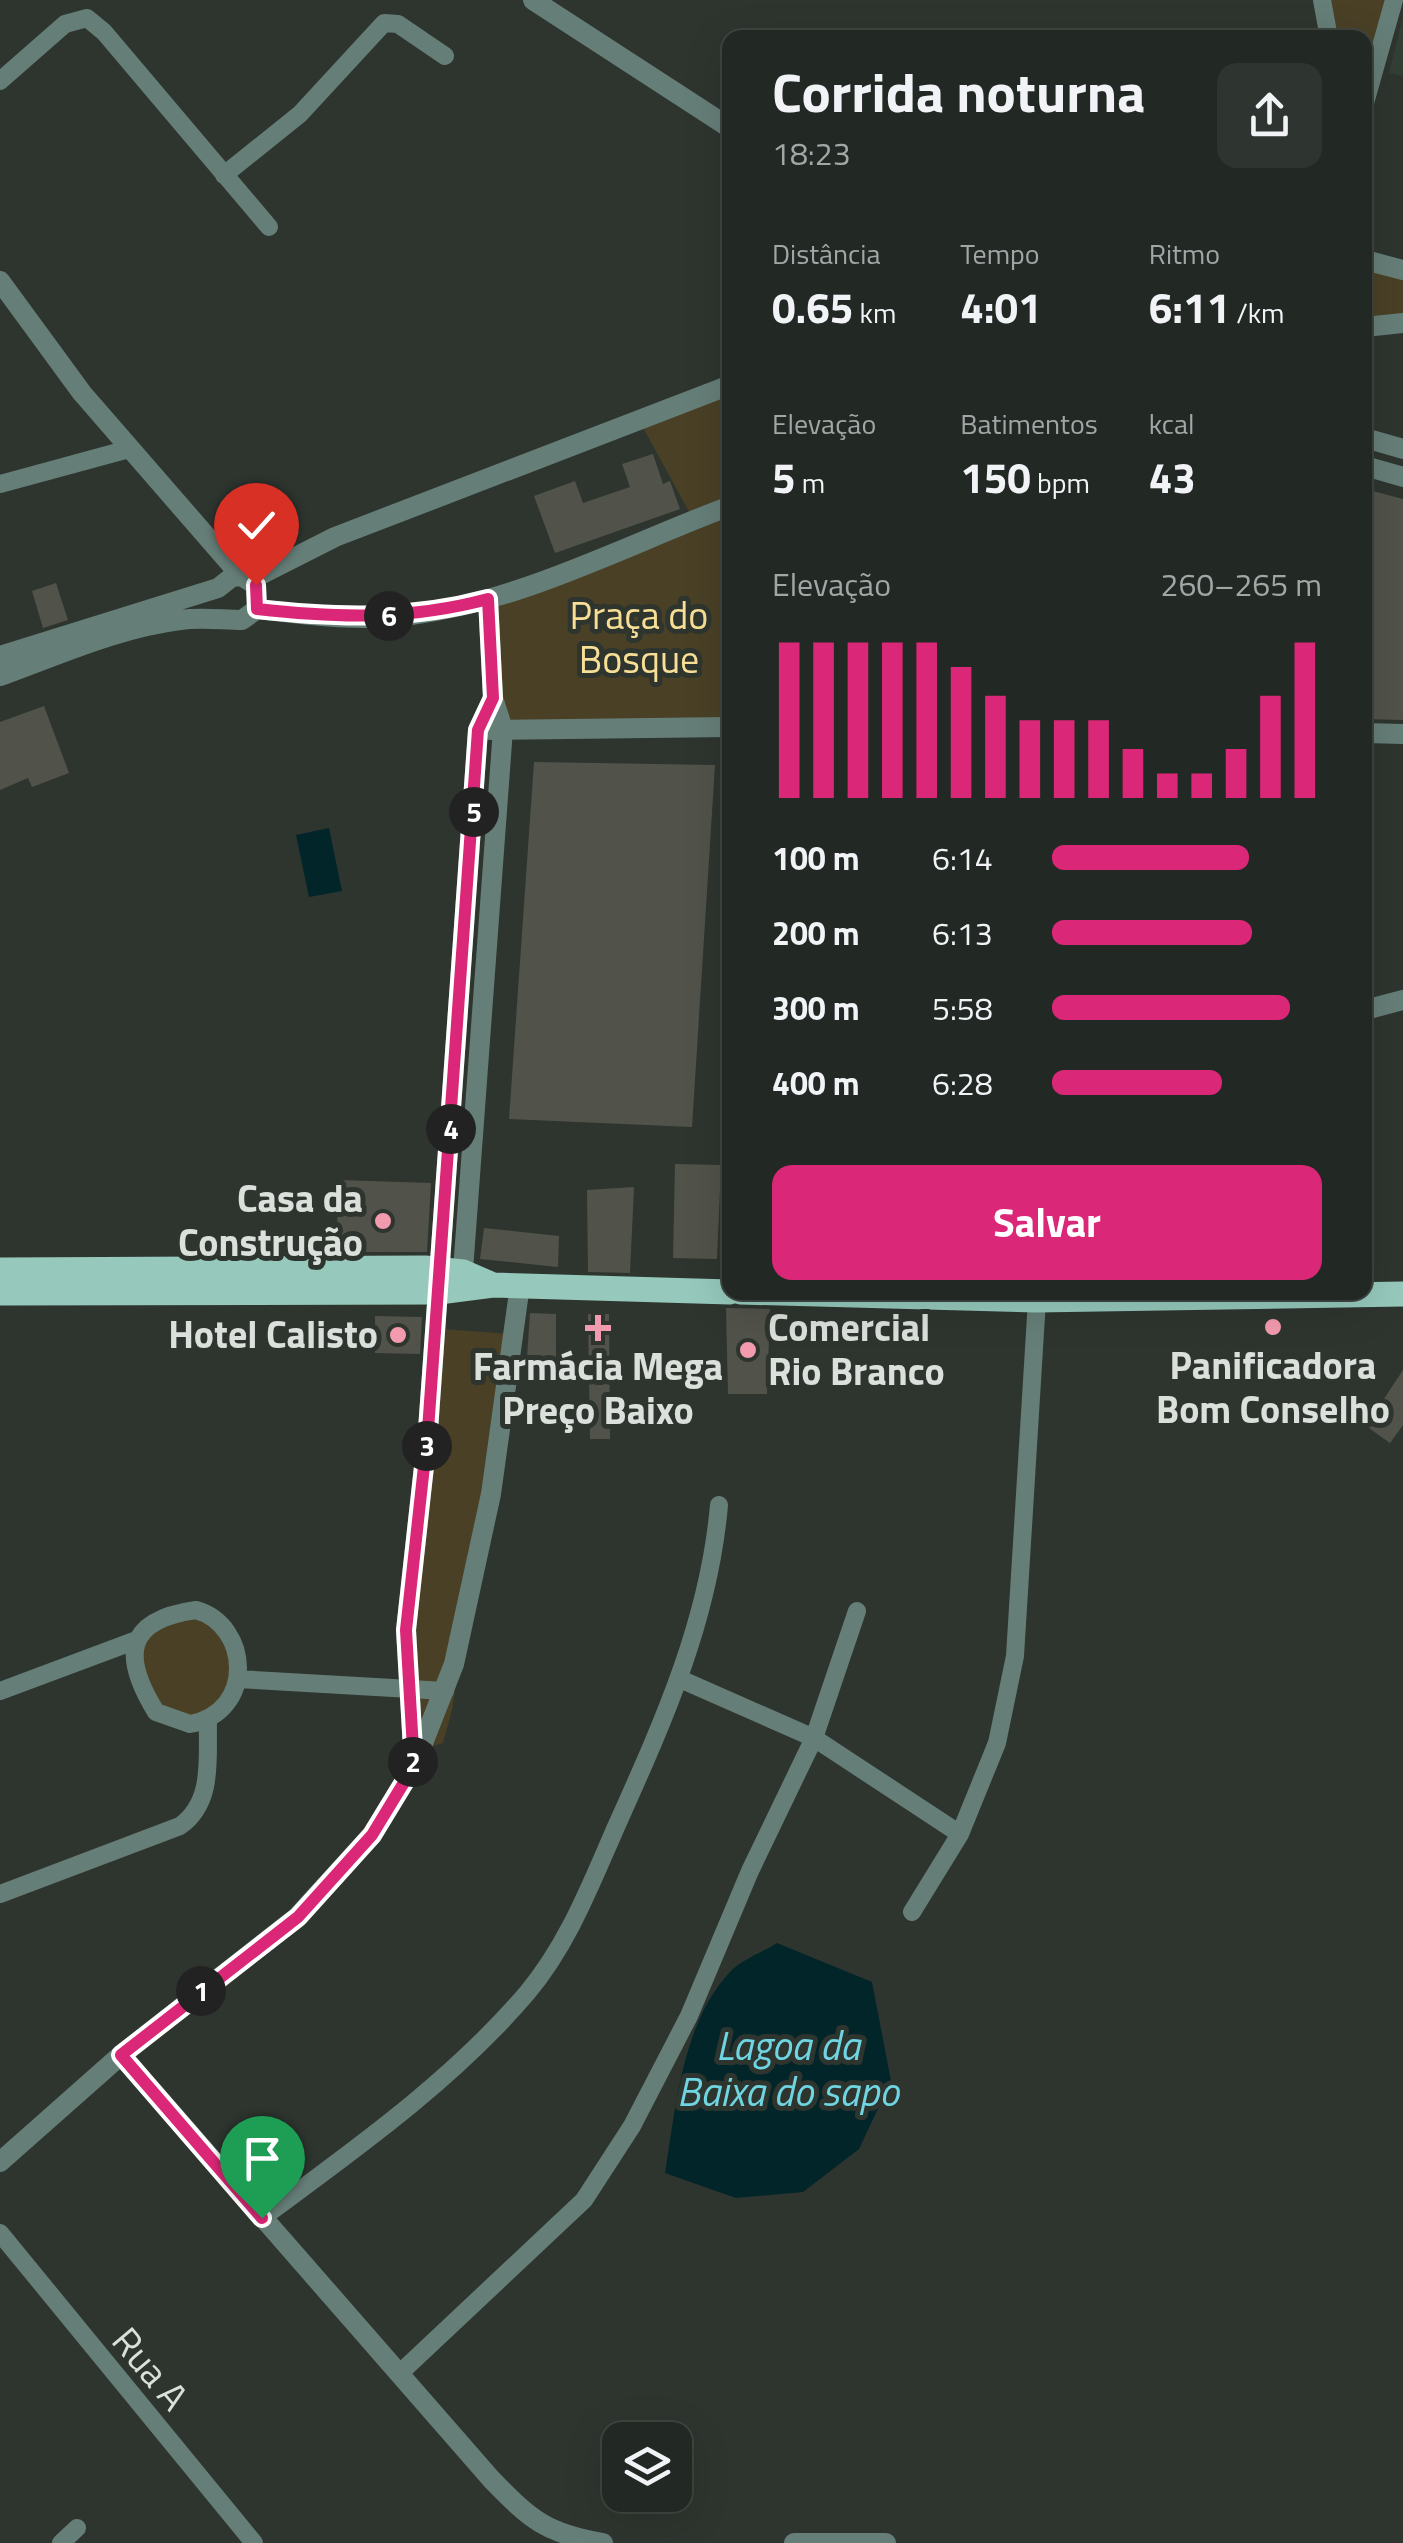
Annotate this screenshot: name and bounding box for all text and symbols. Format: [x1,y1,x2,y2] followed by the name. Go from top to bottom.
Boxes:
[772,50,1145,133] text: Corrida noturna
[1217,63,1322,168] button: share
[772,129,851,177] text: 18:23
[772,232,880,275] text: Distância
[960,232,1040,275] text: Tempo
[1149,232,1220,275] text: Ritmo
[772,275,853,339] text: 0.65
[960,275,1042,339] text: 4:01
[1149,275,1230,339] text: 6:11
[853,291,896,334] text: km
[1230,291,1285,334] text: /km
[772,402,876,445] text: Elevação
[960,402,1098,445] text: Batimentos
[1149,402,1194,445] text: kcal
[772,445,796,509] text: 5
[960,445,1031,509] text: 150
[1149,445,1196,509] text: 43
[796,461,825,504] text: m
[1031,461,1090,504] text: bpm
[214,483,299,586] pin
[229,498,284,553] icon: check
[772,560,891,608] text: Elevação
[1160,560,1322,608] text: 260–265 m
[570,586,708,688] park label: Praça do Bosque
[364,591,414,641] pin: 6
[381,594,397,637] text: 6
[449,787,499,837] pin: 5
[466,790,482,833] text: 5
[772,834,860,882] text: 100 m
[932,834,993,882] text: 6:14
[772,909,860,957] text: 200 m
[932,909,993,957] text: 6:13
[772,984,860,1032] text: 300 m
[932,984,993,1032] text: 5:58
[772,1059,860,1107] text: 400 m
[932,1059,993,1107] text: 6:28
[426,1104,476,1154] pin: 4
[443,1107,459,1150] text: 4
[772,1165,1322,1280] button: Salvar
[178,1169,363,1271] place label: Casa da Construção
[372,1210,394,1232] marker: Casa da Construção
[768,1298,945,1400] place label: Comercial Rio Branco
[168,1305,378,1363] place label: Hotel Calisto
[1262,1316,1284,1338] marker: Panificadora Bom Conselho
[587,1317,609,1339] marker: Farmácia Mega Preço Baixo
[387,1324,409,1346] marker: Hotel Calisto
[1156,1336,1390,1438] place label: Panificadora Bom Conselho
[473,1337,723,1439] place label: Farmácia Mega Preço Baixo
[737,1339,759,1361] marker: Comercial Rio Branco
[402,1421,452,1471] pin: 3
[419,1424,435,1467] text: 3
[388,1737,438,1787] pin: 2
[405,1740,421,1783] text: 2
[176,1966,226,2016] pin: 1
[193,1969,209,2012] text: 1
[677,2015,900,2122] water label: Lagoa da Baixa do sapo
[220,2116,305,2219] pin
[235,2131,290,2186] icon: arrive
[98,2314,203,2423] street label: Rua A
[602,2422,692,2512] map controls
[602,2422,692,2512] button: layers

